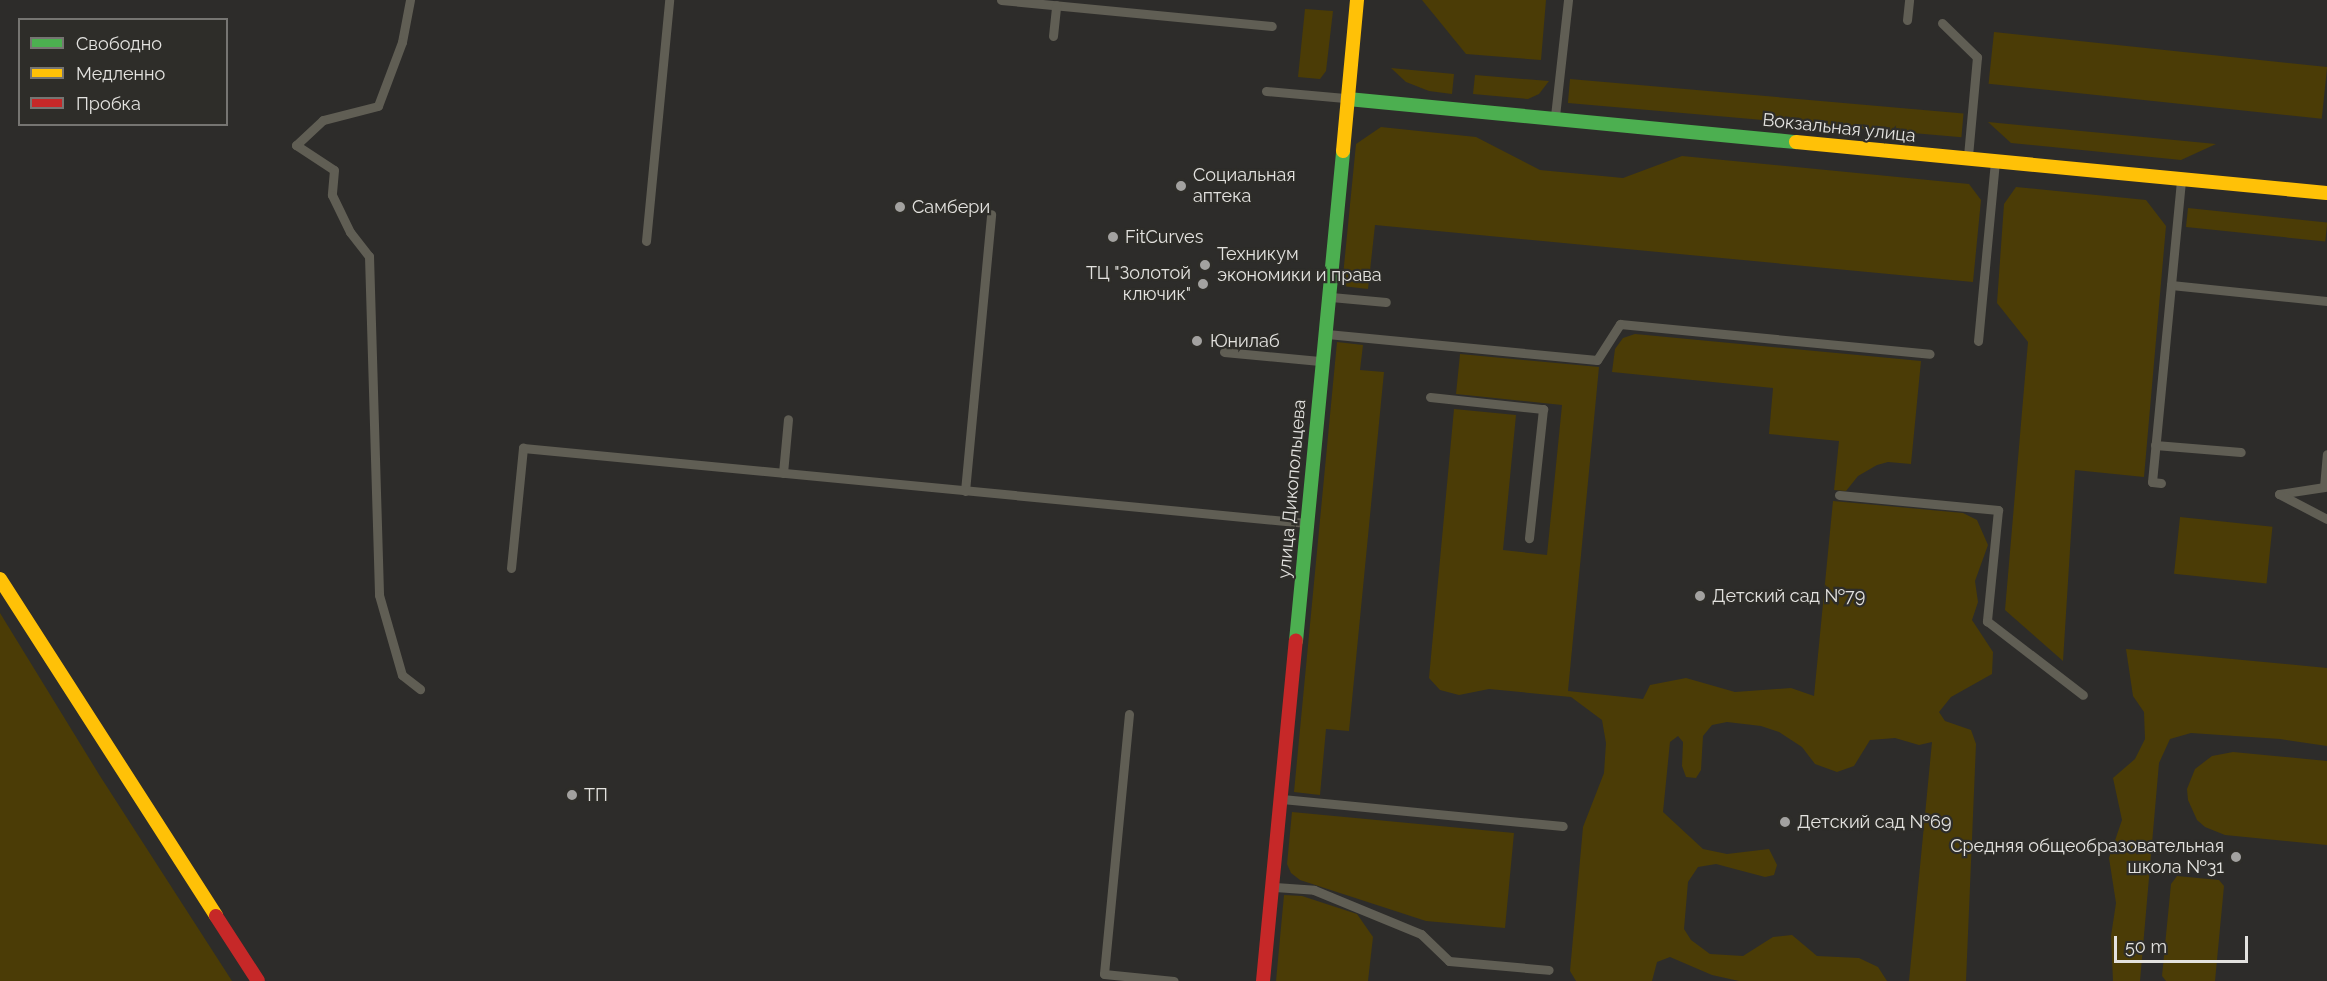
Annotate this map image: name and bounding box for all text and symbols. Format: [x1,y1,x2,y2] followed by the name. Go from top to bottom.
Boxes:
[18,18,228,126] legend
[76,33,162,54] text: Свободно
[76,63,165,84] text: Медленно
[76,93,141,114] text: Пробка
[1761,109,1917,147] street label: Вокзальная улица
[1193,165,1296,207] place label: Социальная аптека
[1174,179,1188,193] marker: Социальная аптека
[912,196,990,218] place label: Самбери
[893,200,907,214] marker: Самбери
[1125,226,1203,248] place label: FitCurves
[1106,230,1120,244] marker: FitCurves
[1217,244,1382,286] place label: Техникум экономики и права
[1198,258,1212,272] marker: Техникум экономики и права
[1086,263,1191,306] place label: ТЦ "Золотой ключик"
[1196,277,1210,291] marker: ТЦ "Золотой ключик"
[1210,330,1280,352] place label: Юнилаб
[1188,332,1206,350] marker: Юнилаб
[1273,399,1311,579] street label: улица Дикопольцева
[1712,585,1865,607] place label: Детский сад №79
[1693,589,1707,603] marker: Детский сад №79
[584,784,608,806] place label: ТП
[565,788,579,802] marker: ТП
[1797,811,1951,833] place label: Детский сад №69
[1778,815,1792,829] marker: Детский сад №69
[1950,836,2224,878] place label: Средняя общеобразовательная школа №31
[2229,850,2243,864] marker: Средняя общеобразовательная школа №31
[2117,924,2250,962] scale bar
[2125,936,2167,957] text: 50 m

